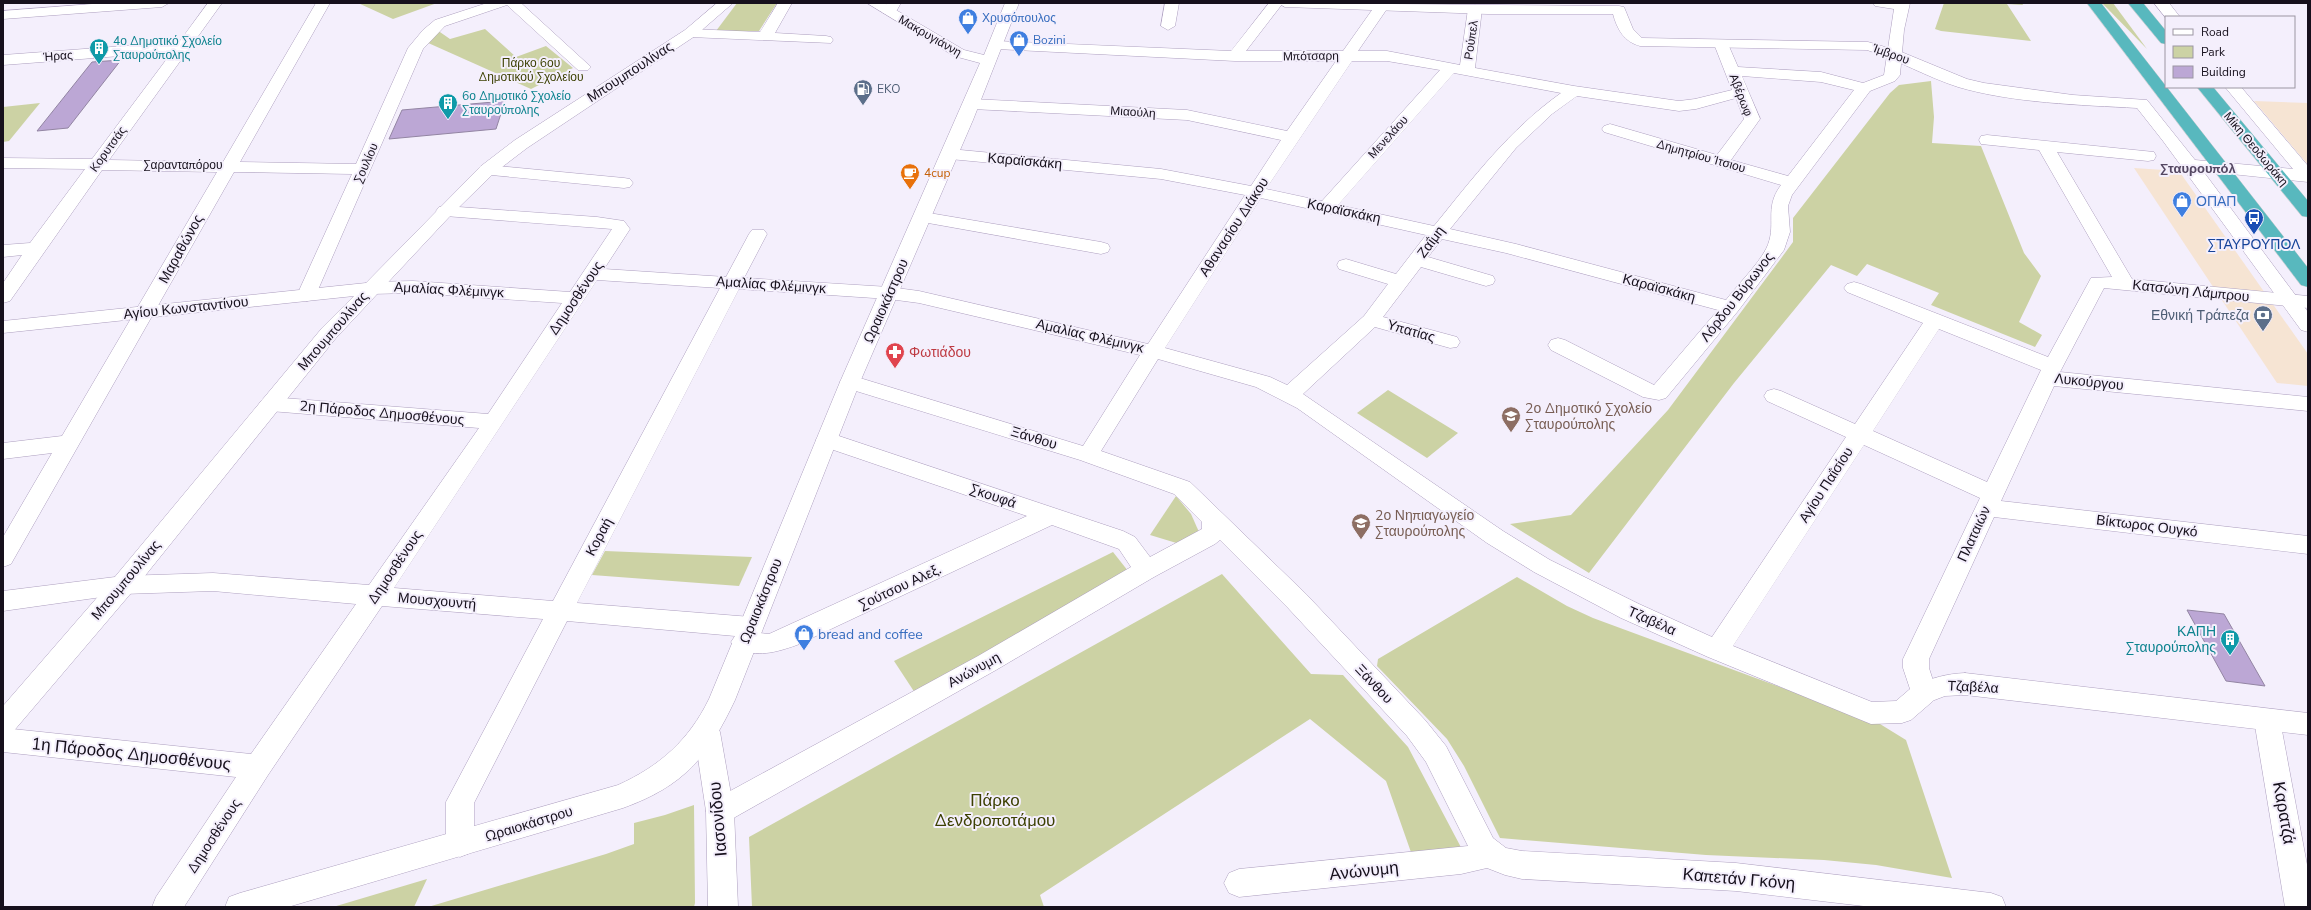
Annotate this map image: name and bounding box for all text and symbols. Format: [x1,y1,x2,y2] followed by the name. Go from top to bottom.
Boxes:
[957,7,979,35] shop icon: Χρυσόπουλος
[982,10,1056,26] place label: Χρυσόπουλος
[895,11,965,61] street label: Μακρυγιάννη
[2165,16,2295,88] legend
[1460,19,1482,61] street label: Ρούπελ
[2201,24,2229,40] text: Road
[1008,29,1030,57] shop icon: Bozini
[1033,32,1066,48] place label: Bozini
[113,33,222,63] place label: 4ο Δημοτικό Σχολείο Σταυρούπολης
[88,37,110,65] building icon: 4ο Δημοτικό Σχολείο Σταυρούπολης
[583,37,677,107] street label: Μπουμπουλίνας
[1869,40,1912,68] street label: Ίμβρου
[2201,44,2226,60] text: Park
[42,47,74,65] street label: Ήρας
[1283,48,1339,64] street label: Μπότσαρη
[478,55,584,85] park label: Πάρκο 6ου Δημοτικού Σχολείου
[2201,64,2246,80] text: Building
[1726,71,1756,119] street label: Αβέρωφ
[852,78,874,106] fuel station icon: EKO
[877,81,900,97] place label: EKO
[462,88,571,118] place label: 6ο Δημοτικό Σχολείο Σταυρούπολης
[437,92,459,120] building icon: 6ο Δημοτικό Σχολείο Σταυρούπολης
[1110,102,1156,122] street label: Μιαούλη
[2220,109,2292,189] street label: Μίκη Θεοδωράκη
[1364,112,1412,162] street label: Μενελάου
[86,123,130,175] street label: Κορυτσάς
[1655,136,1747,176] street label: Δημητρίου Ίτσιου
[350,140,382,186] street label: Σουλίου
[987,148,1063,174] street label: Καραϊσκάκη
[143,157,223,173] street label: Σαρανταπόρου
[2160,160,2237,178] district label: Σταυρουπόλ
[899,162,921,190] cafe icon: 4cup
[924,165,950,181] place label: 4cup
[1195,174,1273,280] street label: Αθανασίου Διάκου
[2171,190,2193,218] shop icon: ΟΠΑΠ
[2196,192,2236,211] place label: ΟΠΑΠ
[1305,194,1383,228] street label: Καραϊσκάκη
[2243,207,2265,235] bus stop icon: ΣΤΑΥΡΟΥΠΟΛ
[154,211,208,287] street label: Μαραθώνος
[1413,222,1449,262] street label: Ζαΐμη
[2208,235,2301,254] place label: ΣΤΑΥΡΟΥΠΟΛ
[1696,248,1778,346] street label: Λόρδου Βύρωνος
[859,256,913,346] street label: Ωραιοκάστρου
[544,257,608,339] street label: Δημοσθένους
[1620,269,1698,307] street label: Καραϊσκάκη
[715,272,828,298] street label: Αμαλίας Φλέμινγκ
[2132,275,2250,307] street label: Κατσώνη Λάμπρου
[393,278,506,302] street label: Αμαλίας Φλέμινγκ
[293,287,373,375] street label: Μπουμπουλίνας
[123,292,249,324] street label: Αγίου Κωνσταντίνου
[2252,304,2274,332] bank icon: Εθνική Τράπεζα
[2151,306,2249,325] place label: Εθνική Τράπεζα
[1034,314,1147,358] street label: Αμαλίας Φλέμινγκ
[1385,315,1437,347] street label: Υπατίας
[884,341,906,369] pharmacy icon: Φωτιάδου
[909,343,971,362] place label: Φωτιάδου
[2053,369,2125,395] street label: Λυκούργου
[299,396,465,430] street label: 2η Πάροδος Δημοσθένους
[1525,399,1652,434] place label: 2ο Δημοτικό Σχολείο Σταυρούπολης
[1500,405,1522,433] school or university icon: 2ο Δημοτικό Σχολείο Σταυρούπολης
[1009,422,1059,454] street label: Ξάνθου
[1794,443,1858,527] street label: Αγίου Παΐσίου
[967,479,1019,513] street label: Σκουφά
[1953,503,1995,565] street label: Πλαταιών
[1375,506,1474,541] place label: 2ο Νηπιαγωγείο Σταυρούπολης
[2095,510,2199,542] street label: Βίκτωρος Ουγκό
[1350,512,1372,540] school or university icon: 2ο Νηπιαγωγείο Σταυρούπολης
[581,515,617,559] street label: Κοραή
[363,526,427,608] street label: Δημοσθένους
[87,536,165,624] street label: Μπουμπουλίνας
[735,556,787,646] street label: Ωραιοκάστρου
[856,560,944,614] street label: Σούτσου Αλεξ.
[397,588,477,614] street label: Μουσχουντή
[1625,602,1679,640] street label: Τζαβέλα
[2126,622,2216,657] place label: ΚΑΠΗ Σταυρούπολης
[793,623,815,651] shop icon: bread and coffee
[818,625,923,644] place label: bread and coffee
[2219,628,2241,656] building icon: ΚΑΠΗ Σταυρούπολης
[944,648,1004,692] street label: Ανώνυμη
[1351,660,1397,708] street label: Ξάνθου
[1947,676,1999,698] street label: Τζαβέλα
[30,732,232,776] street label: 1η Πάροδος Δημοσθένους
[2267,780,2301,846] street label: Καρατζά
[703,781,733,857] street label: Ιασονίδου
[935,789,1055,832] park label: Πάρκο Δενδροποτάμου
[183,795,245,877] street label: Δημοσθένους
[483,802,575,846] street label: Ωραιοκάστρου
[1328,856,1400,886] street label: Ανώνυμη
[1682,863,1796,895] street label: Καπετάν Γκόνη

